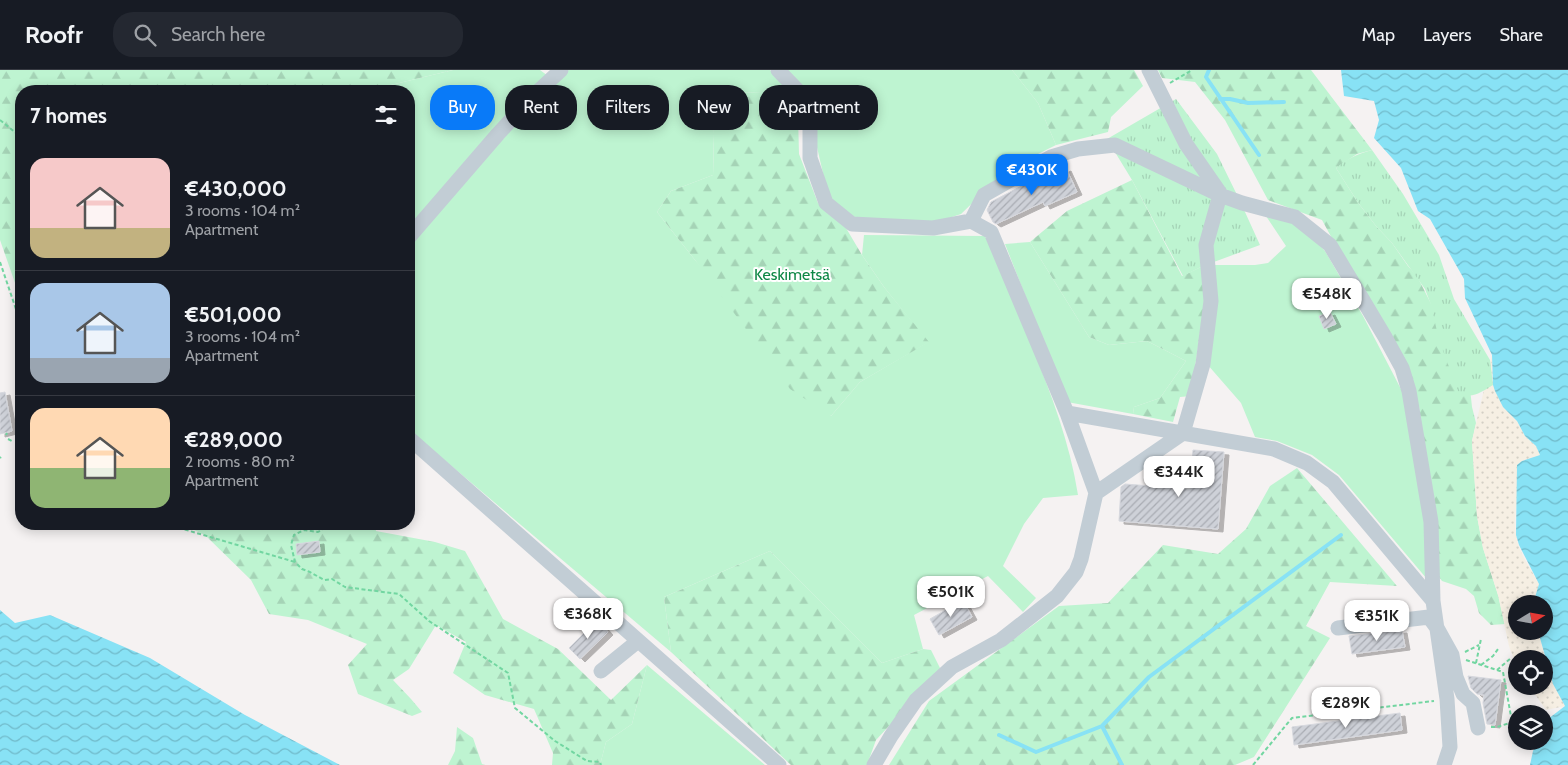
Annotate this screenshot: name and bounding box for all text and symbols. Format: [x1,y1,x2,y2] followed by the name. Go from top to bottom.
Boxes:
[113,12,463,57] search box
[25,20,83,49] text: Roofr
[131,21,159,49] icon: search
[171,23,265,46] text: Search here
[1362,24,1395,46] text: Map
[1423,24,1472,46] text: Layers
[1500,24,1543,46] text: Share
[430,85,495,130] chip: Buy
[505,85,577,130] chip: Rent
[587,85,669,130] chip: Filters
[679,85,749,130] chip: New
[759,85,878,130] chip: Apartment
[372,101,400,129] icon: filters
[30,103,107,128] text: 7 homes
[997,154,1067,196] pin: €430K
[1007,160,1057,179] text: €430K
[185,176,287,201] text: €430,000
[70,178,130,238] icon: home
[185,201,300,220] text: 3 rooms · 104 m²
[185,220,258,239] text: Apartment
[754,265,830,284] park label: Keskimetsä
[1292,278,1362,320] pin: €548K
[1303,284,1351,303] text: €548K
[185,302,281,327] text: €501,000
[70,303,130,363] icon: home
[185,327,300,346] text: 3 rooms · 104 m²
[185,346,258,365] text: Apartment
[185,427,283,452] text: €289,000
[70,428,130,488] icon: home
[185,452,295,471] text: 2 rooms · 80 m²
[1144,456,1214,498] pin: €344K
[1155,462,1203,481] text: €344K
[185,471,258,490] text: Apartment
[916,576,986,618] pin: €501K
[928,582,974,601] text: €501K
[1508,595,1552,640] north arrow
[1508,595,1553,750] map controls
[553,598,623,640] pin: €368K
[1342,600,1412,642] pin: €351K
[564,604,612,623] text: €368K
[1355,606,1399,625] text: €351K
[1508,650,1553,695] button: locate
[1311,686,1381,729] pin: €289K
[1322,693,1370,712] text: €289K
[1508,705,1553,750] button: layers

